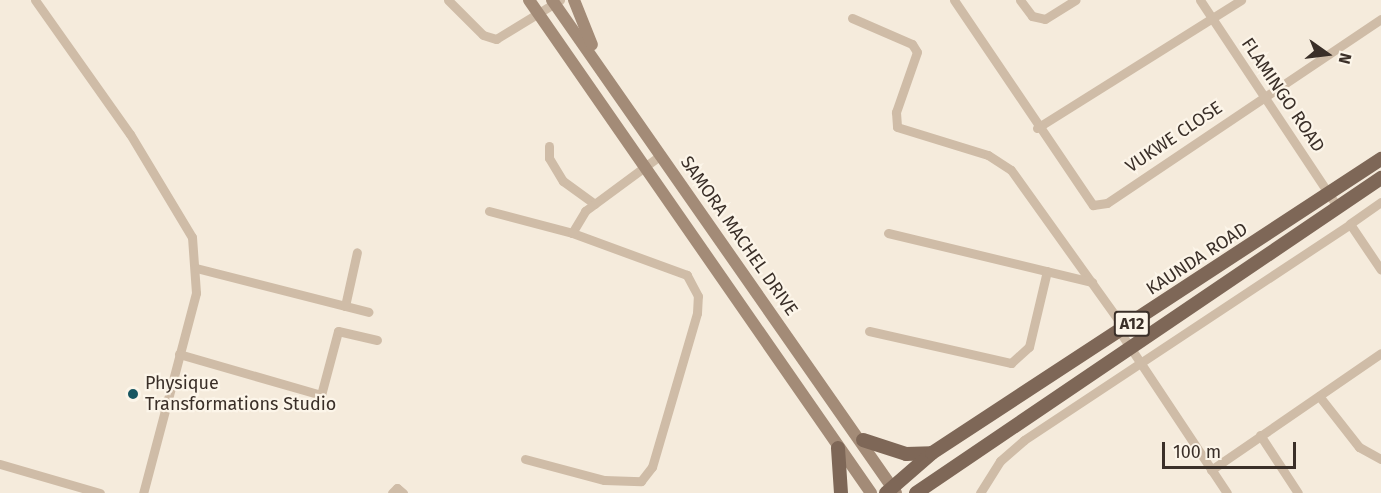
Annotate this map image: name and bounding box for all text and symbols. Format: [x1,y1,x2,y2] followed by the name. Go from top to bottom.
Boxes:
[1297,24,1357,84] north arrow
[1237,34,1329,156] street label: FLAMINGO ROAD
[1334,51,1355,66] text: N
[1122,97,1226,177] street label: VUKWE CLOSE
[676,152,802,320] street label: SAMORA MACHEL DRIVE
[1142,218,1252,300] street label: KAUNDA ROAD
[1112,311,1152,337] road number: A12
[145,373,336,416] place label: Physique Transformations Studio
[126,387,140,401] marker: Physique Transformations Studio
[1165,430,1298,468] scale bar
[1173,441,1221,463] text: 100 m

